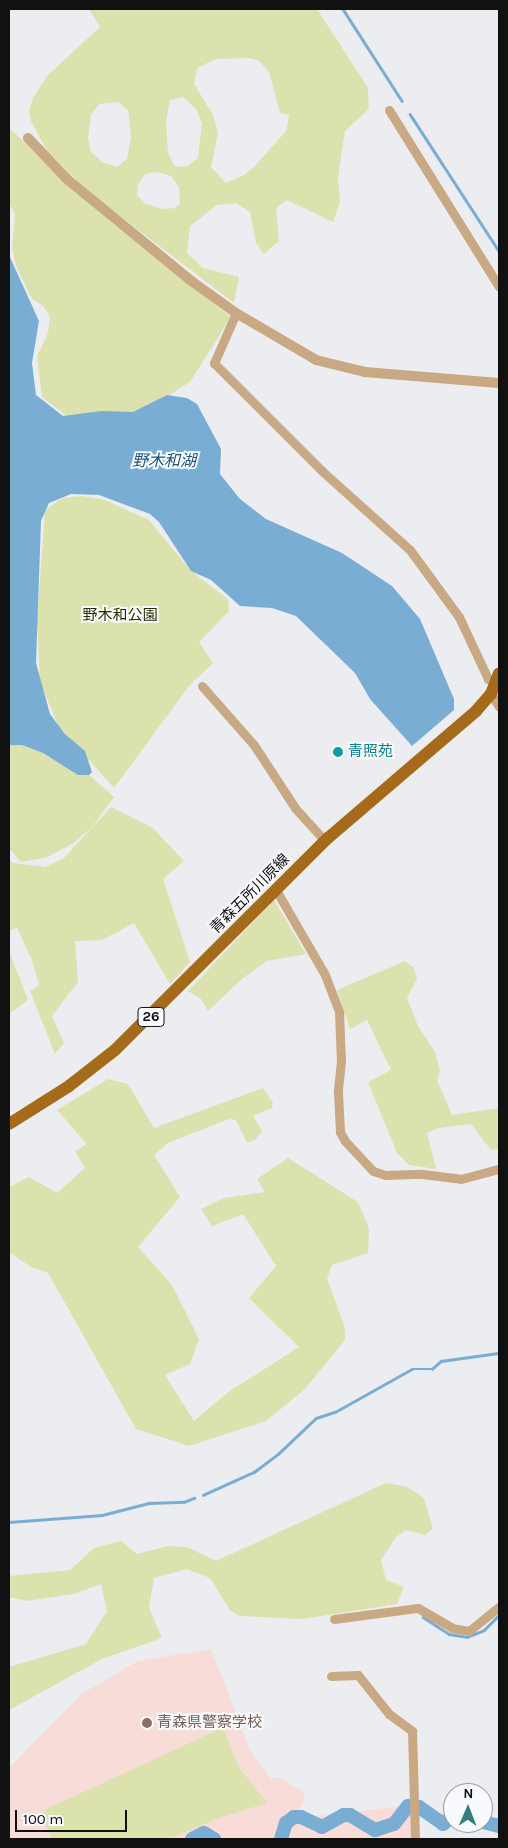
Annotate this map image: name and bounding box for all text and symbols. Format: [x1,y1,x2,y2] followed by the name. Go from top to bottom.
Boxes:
[132,451,196,471] water label: 野木和湖
[83,607,157,625] park label: 野木和公園
[348,743,393,761] place label: 青照苑
[332,746,344,758] marker: 青照苑
[207,851,293,937] street label: 青森五所川原線
[137,1006,165,1028] road number: 26
[157,1714,262,1732] place label: 青森県警察学校
[141,1717,153,1729] marker: 青森県警察学校
[443,1783,493,1833] north arrow
[463,1785,473,1802] text: N
[18,1800,130,1832] scale bar
[23,1810,63,1828] text: 100 m

